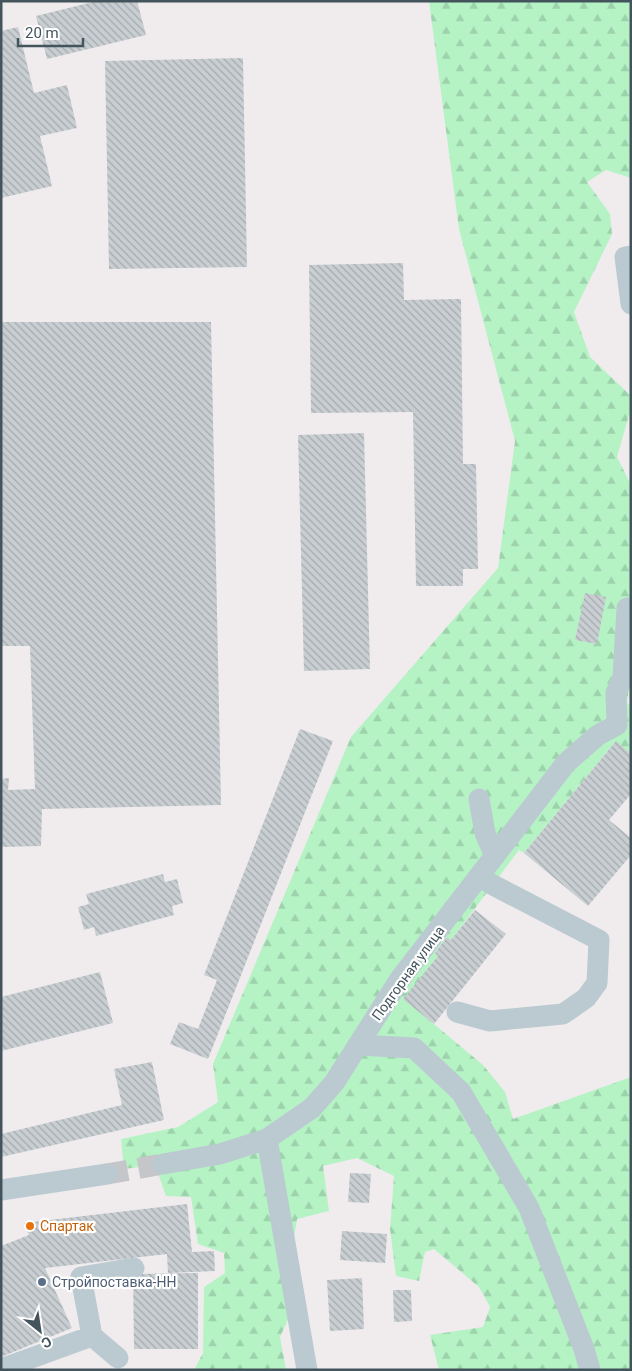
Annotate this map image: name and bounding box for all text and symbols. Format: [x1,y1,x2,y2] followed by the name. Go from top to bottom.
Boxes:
[18,15,82,47] scale bar
[25,24,59,42] text: 20 m
[368,923,448,1023] street label: Подгорная улица
[40,1218,94,1234] place label: Спартак
[24,1220,36,1232] marker: Спартак
[52,1274,176,1290] place label: Стройпоставка-НН
[36,1276,48,1288] marker: Стройпоставка-НН
[15,1306,65,1356] north arrow
[39,1333,54,1351] text: С

